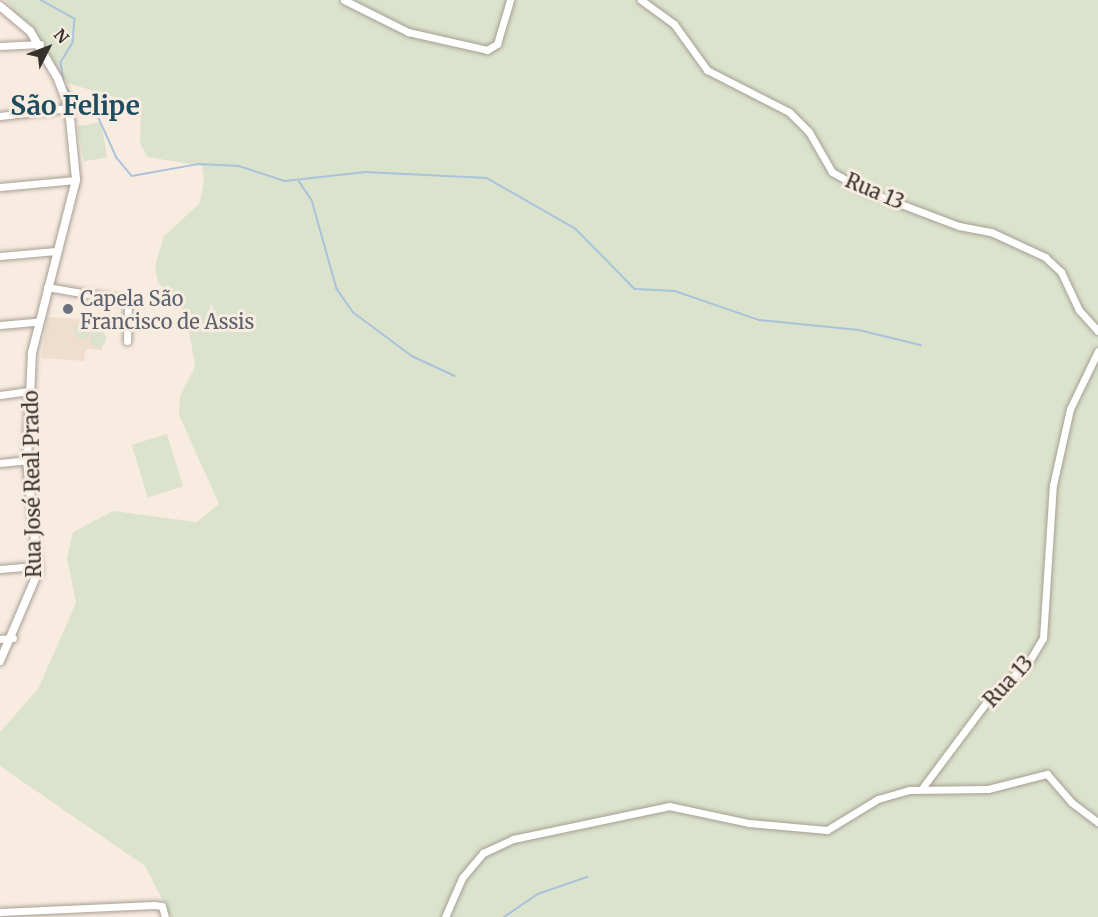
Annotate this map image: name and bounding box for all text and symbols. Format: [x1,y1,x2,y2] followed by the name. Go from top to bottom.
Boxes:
[18,18,78,78] north arrow
[50,25,73,47] text: N
[10,90,140,122] district label: São Felipe
[842,168,908,214] street label: Rua 13
[80,286,254,333] place label: Capela São Francisco de Assis
[61,302,75,316] marker: Capela São Francisco de Assis
[18,390,46,578] street label: Rua José Real Prado
[978,650,1038,712] street label: Rua 13

